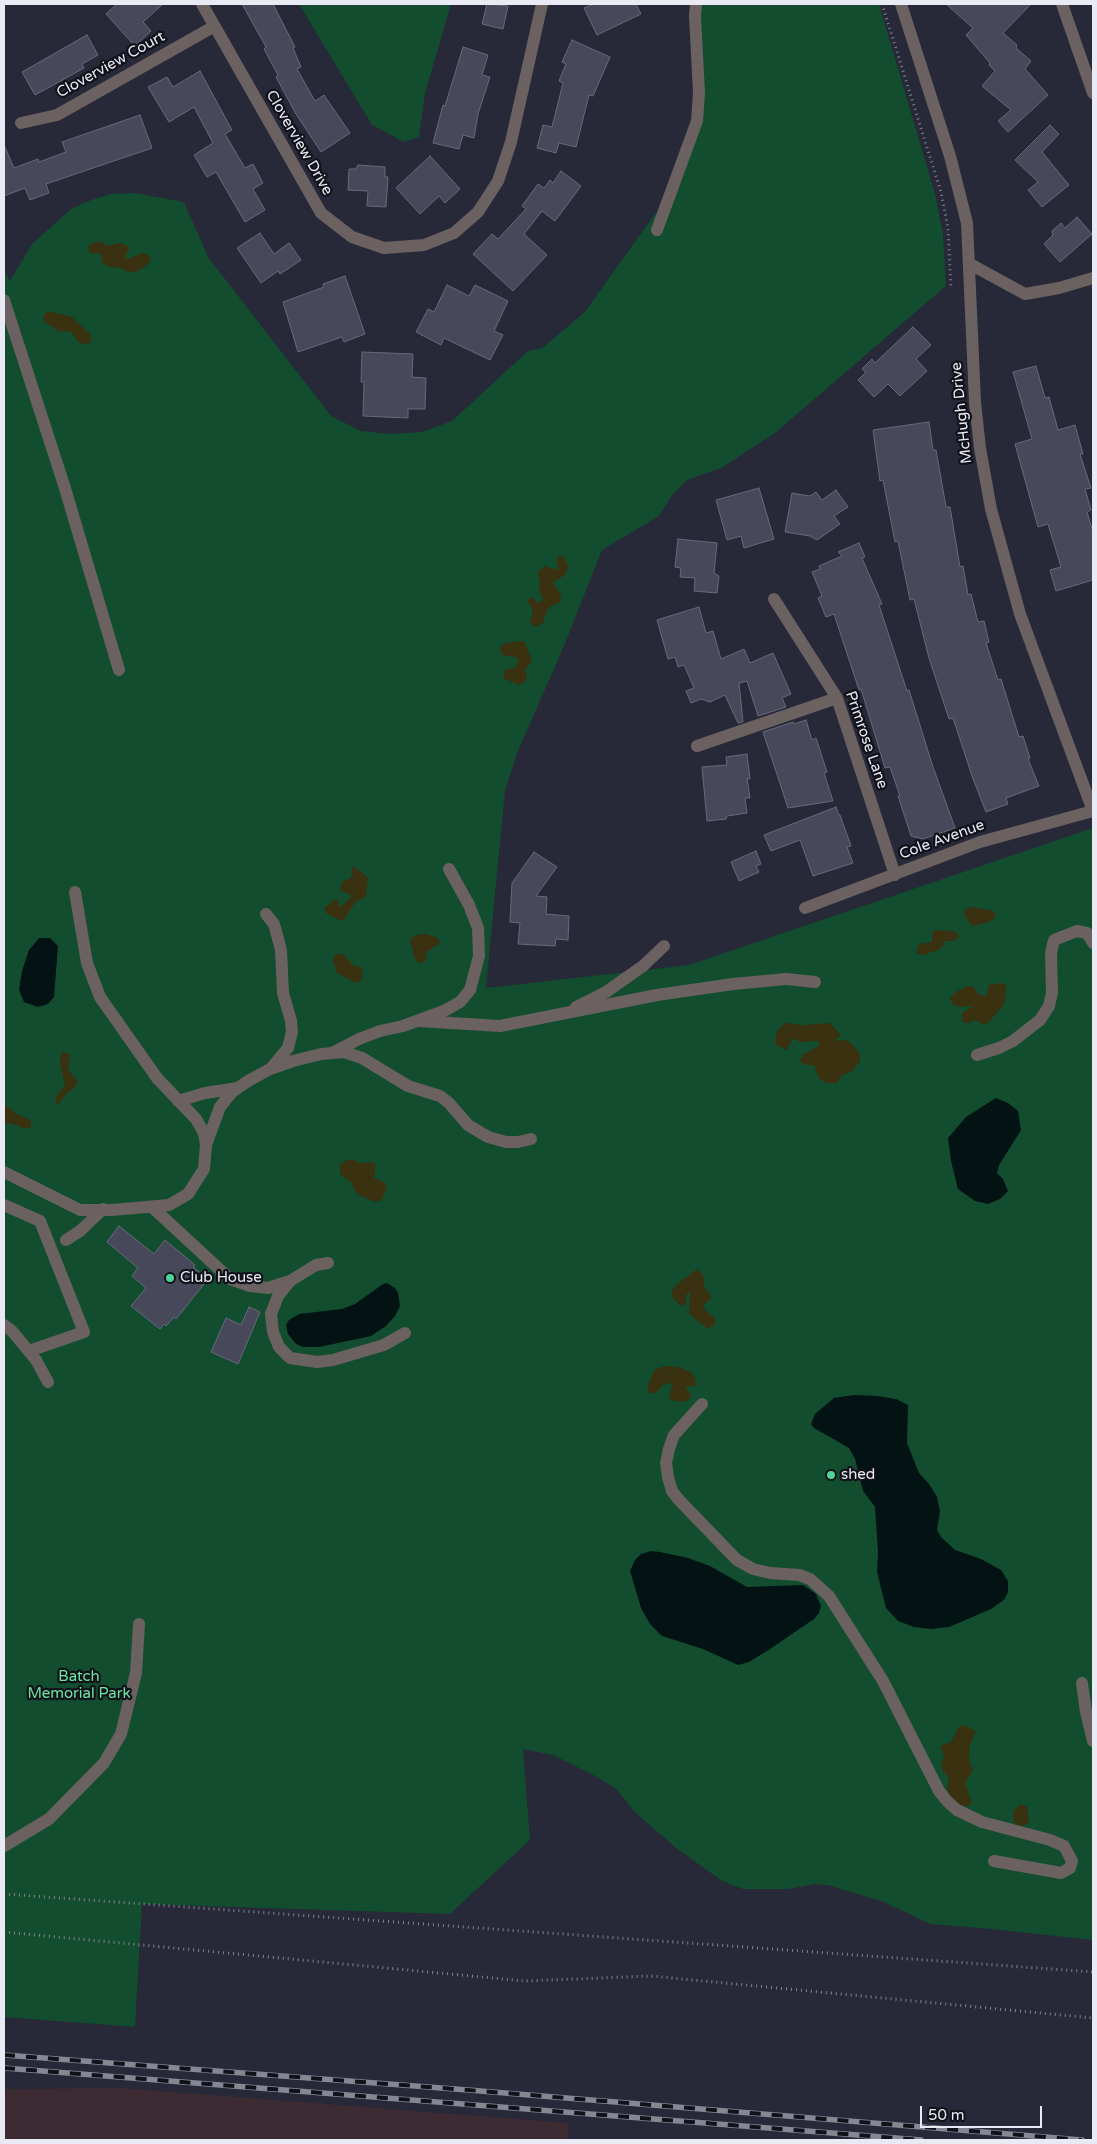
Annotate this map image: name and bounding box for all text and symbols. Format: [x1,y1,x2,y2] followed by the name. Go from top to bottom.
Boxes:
[54,28,168,102] street label: Cloverview Court
[262,87,336,199] street label: Cloverview Drive
[948,361,976,465] street label: McHugh Drive
[841,689,891,791] street label: Primrose Lane
[897,816,987,864] street label: Cole Avenue
[180,1269,262,1287] place label: Club House
[164,1272,176,1284] marker: Club House
[841,1466,875,1484] place label: shed
[825,1469,837,1481] marker: shed
[27,1668,131,1703] park label: Batch Memorial Park
[922,2096,1044,2128] scale bar
[928,2106,965,2124] text: 50 m

